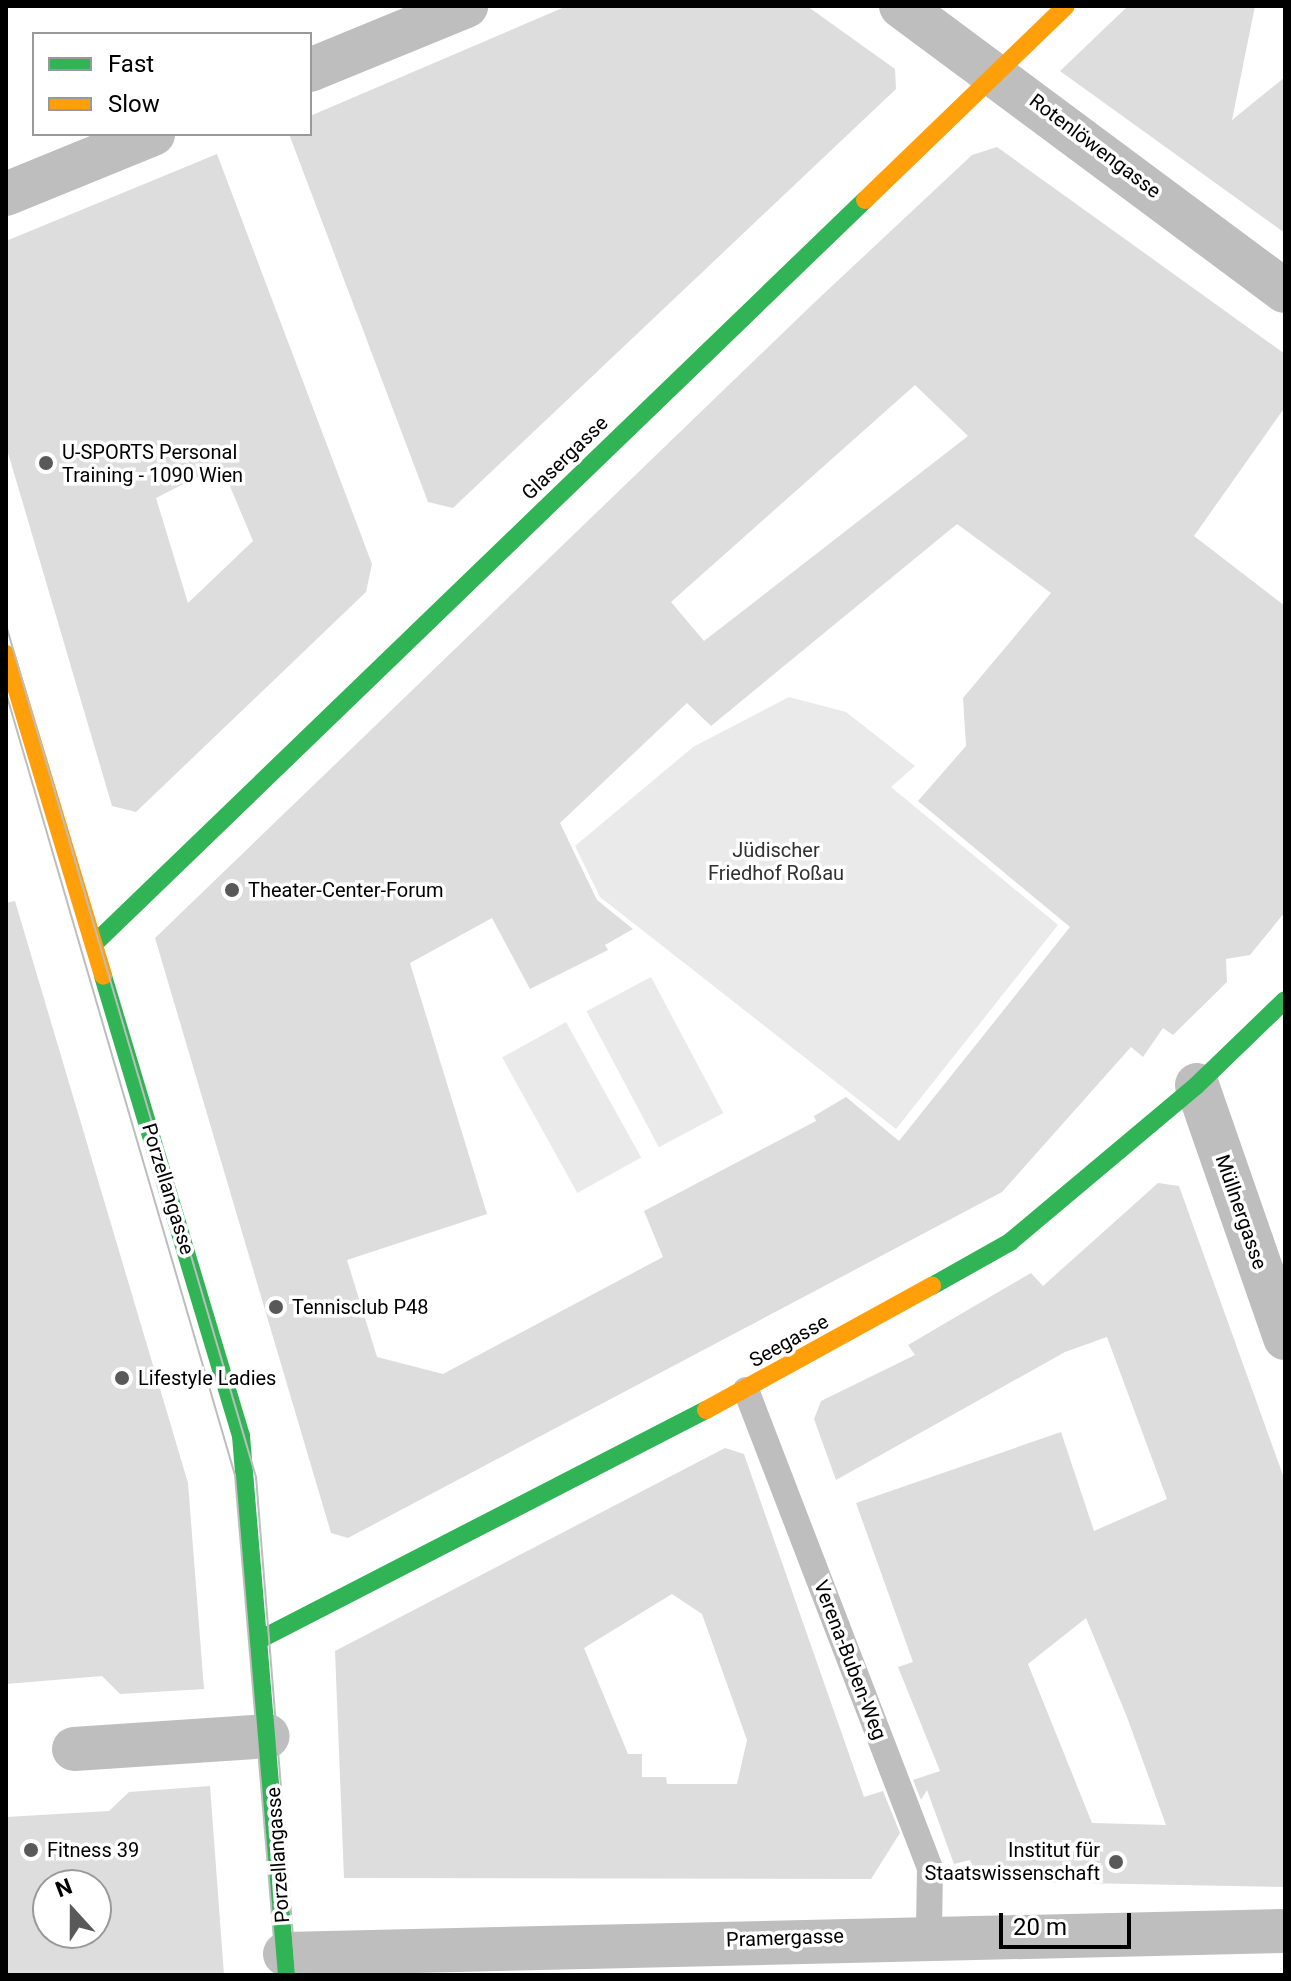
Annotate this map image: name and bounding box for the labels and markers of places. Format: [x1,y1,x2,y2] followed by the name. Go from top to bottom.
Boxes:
[62,440,243,487] place label: U-SPORTS Personal Training - 1090 Wien
[37,454,55,472] marker: U-SPORTS Personal Training - 1090 Wien
[248,878,444,902] place label: Theater-Center-Forum
[223,881,241,899] marker: Theater-Center-Forum
[292,1295,428,1319] place label: Tennisclub P48
[267,1298,285,1316] marker: Tennisclub P48
[138,1366,276,1390] place label: Lifestyle Ladies
[113,1369,131,1387] marker: Lifestyle Ladies
[47,1838,139,1862] place label: Fitness 39
[925,1838,1100,1885] place label: Institut für Staatswissenschaft
[22,1841,40,1859] marker: Fitness 39
[1107,1853,1125,1871] marker: Institut für Staatswissenschaft

